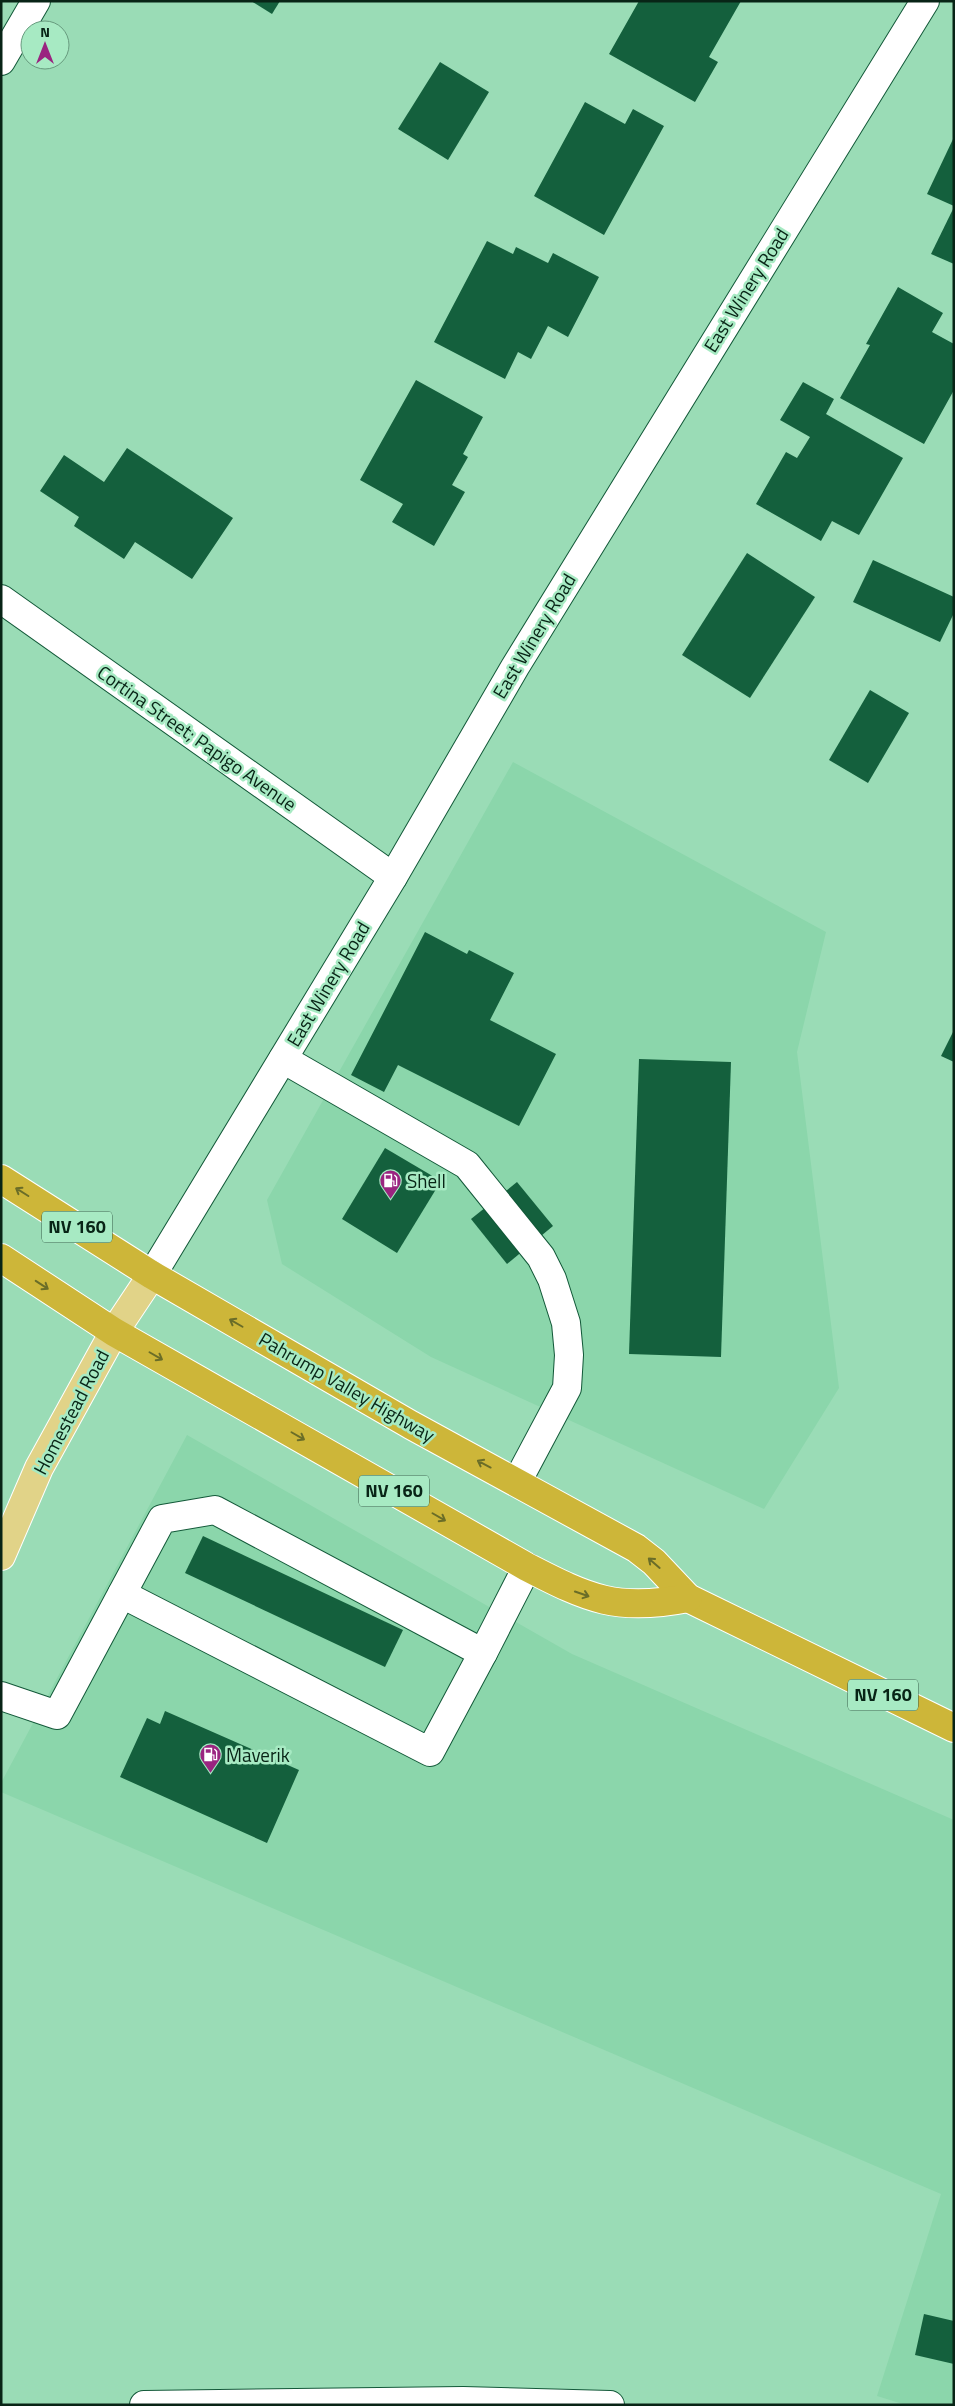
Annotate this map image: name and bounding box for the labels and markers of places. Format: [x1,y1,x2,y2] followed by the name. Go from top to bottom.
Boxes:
[407,1166,446,1195] place label: Shell
[379,1169,403,1200] fuel station icon: Shell
[226,1740,290,1769] place label: Maverik
[198,1743,222,1774] fuel station icon: Maverik

